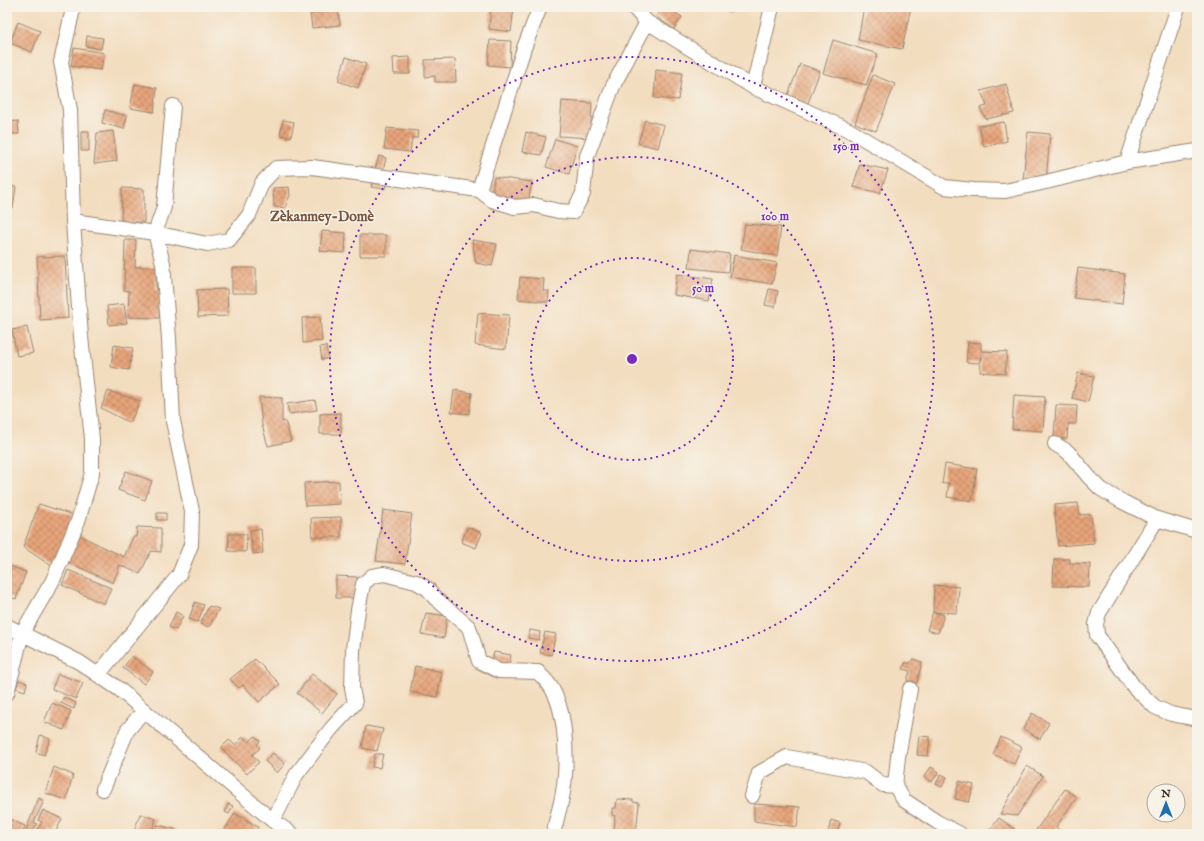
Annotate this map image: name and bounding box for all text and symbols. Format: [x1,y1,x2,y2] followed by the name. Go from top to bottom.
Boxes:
[833,139,860,154] text: 150 m
[270,208,374,226] district label: Zèkanmey-Domè
[761,209,790,224] text: 100 m
[692,281,715,296] text: 50 m
[625,352,639,366] centre of rings
[1146,783,1186,823] north arrow
[1160,787,1171,801] text: N

